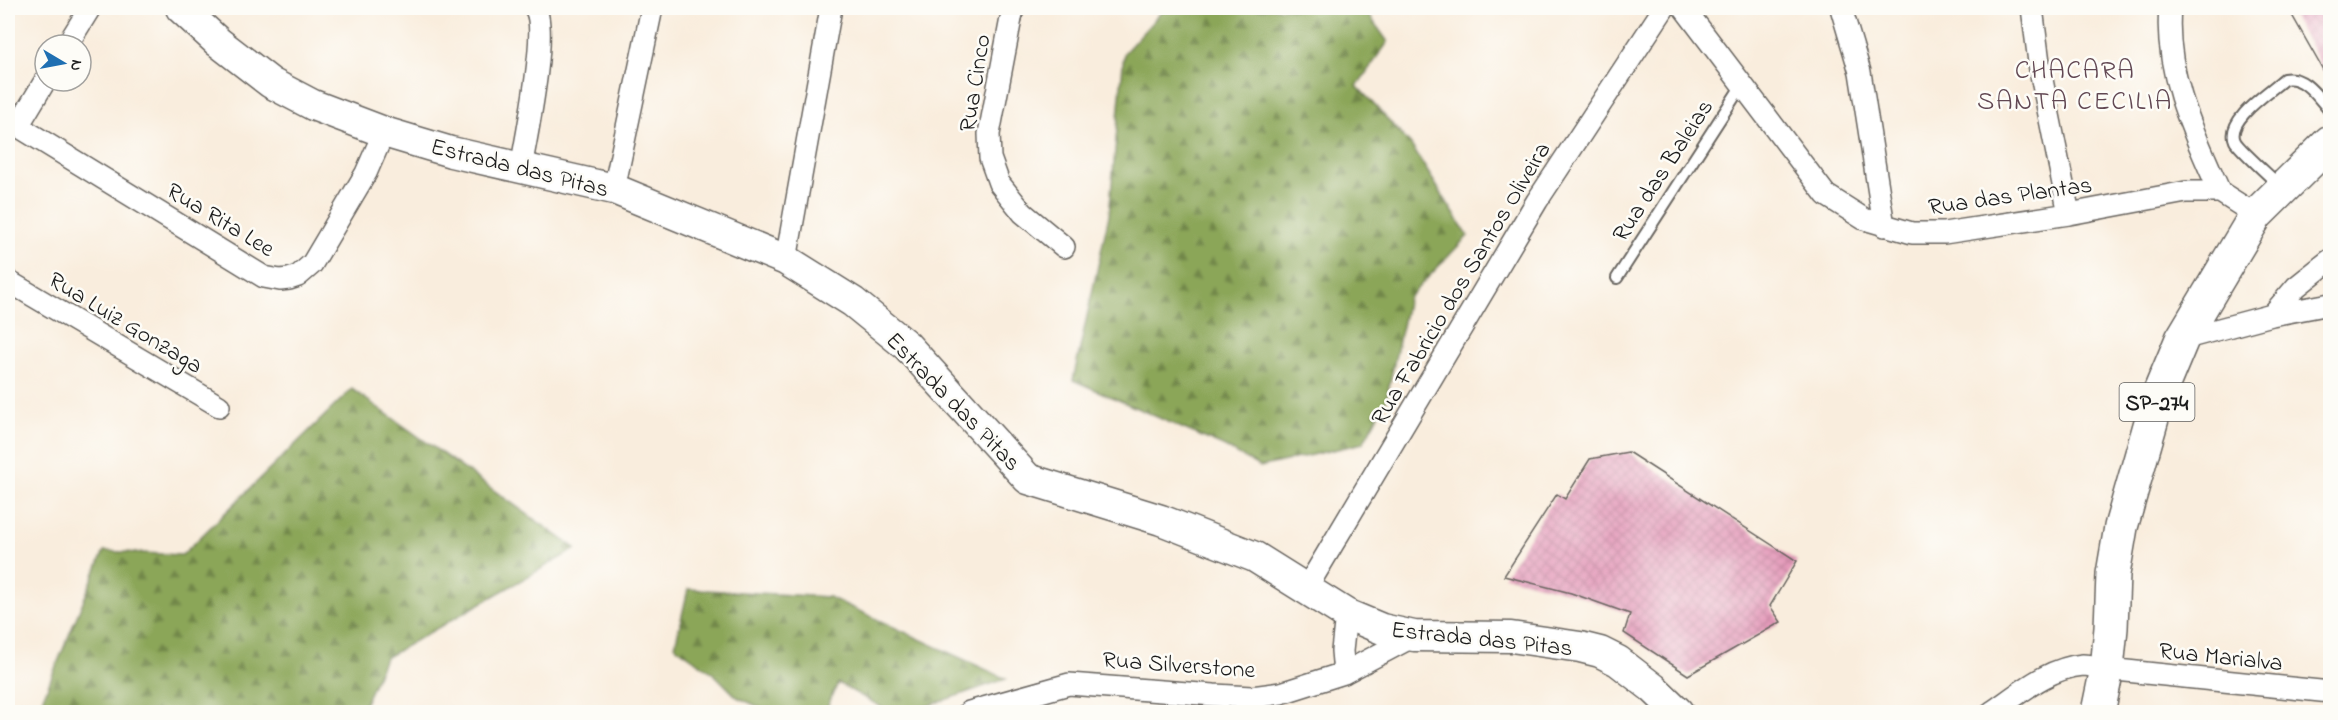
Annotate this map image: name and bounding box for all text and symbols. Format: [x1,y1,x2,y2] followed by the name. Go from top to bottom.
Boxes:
[951,32,1001,135] street label: Rua Cinco
[33,33,93,93] north arrow
[1977,52,2173,122] district label: CHACARA SANTA CECILIA
[63,58,89,73] text: N
[1605,93,1723,250] street label: Rua das Baleias
[427,130,612,208] street label: Estrada das Pitas
[1363,136,1561,433] street label: Rua Fabricio dos Santos Oliveira
[1926,169,2095,226] street label: Rua das Plantas
[159,175,281,267] street label: Rua Rita Lee
[41,264,209,384] street label: Rua Luiz Gonzaga
[876,325,1028,480] street label: Estrada das Pitas
[2120,383,2194,421] road number: SP-274
[1389,614,1574,667] street label: Estrada das Pitas
[2157,635,2284,682] street label: Rua Marialva
[1101,644,1257,689] street label: Rua Silverstone

